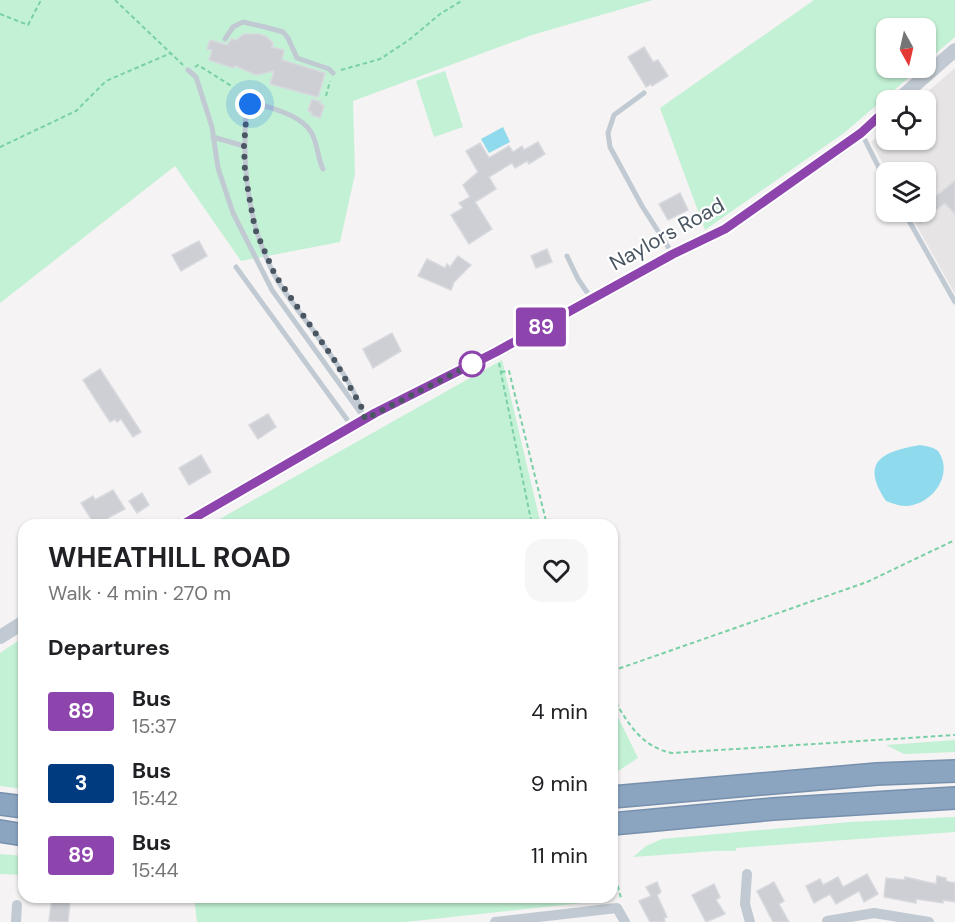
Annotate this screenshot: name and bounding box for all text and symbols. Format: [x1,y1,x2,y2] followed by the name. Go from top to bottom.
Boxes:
[876,18,936,78] north arrow
[876,18,936,222] map controls
[235,89,265,119] your location
[876,90,936,150] button: locate
[876,162,936,222] button: layers
[605,191,729,277] street label: Naylors Road
[514,308,568,346] line badge: 89
[528,313,554,341] text: 89
[459,351,485,377] unlabelled marker
[48,539,291,576] text: WHEATHILL ROAD
[525,539,588,602] button: heart
[48,580,231,606] text: Walk · 4 min · 270 m
[48,633,170,662] text: Departures
[132,684,171,713] text: Bus
[68,697,94,725] text: 89
[531,697,588,726] text: 4 min
[132,713,177,739] text: 15:37
[132,756,171,785] text: Bus
[75,769,87,797] text: 3
[531,769,588,798] text: 9 min
[132,785,178,811] text: 15:42
[132,828,171,857] text: Bus
[68,841,94,869] text: 89
[531,841,588,870] text: 11 min
[132,857,179,883] text: 15:44

